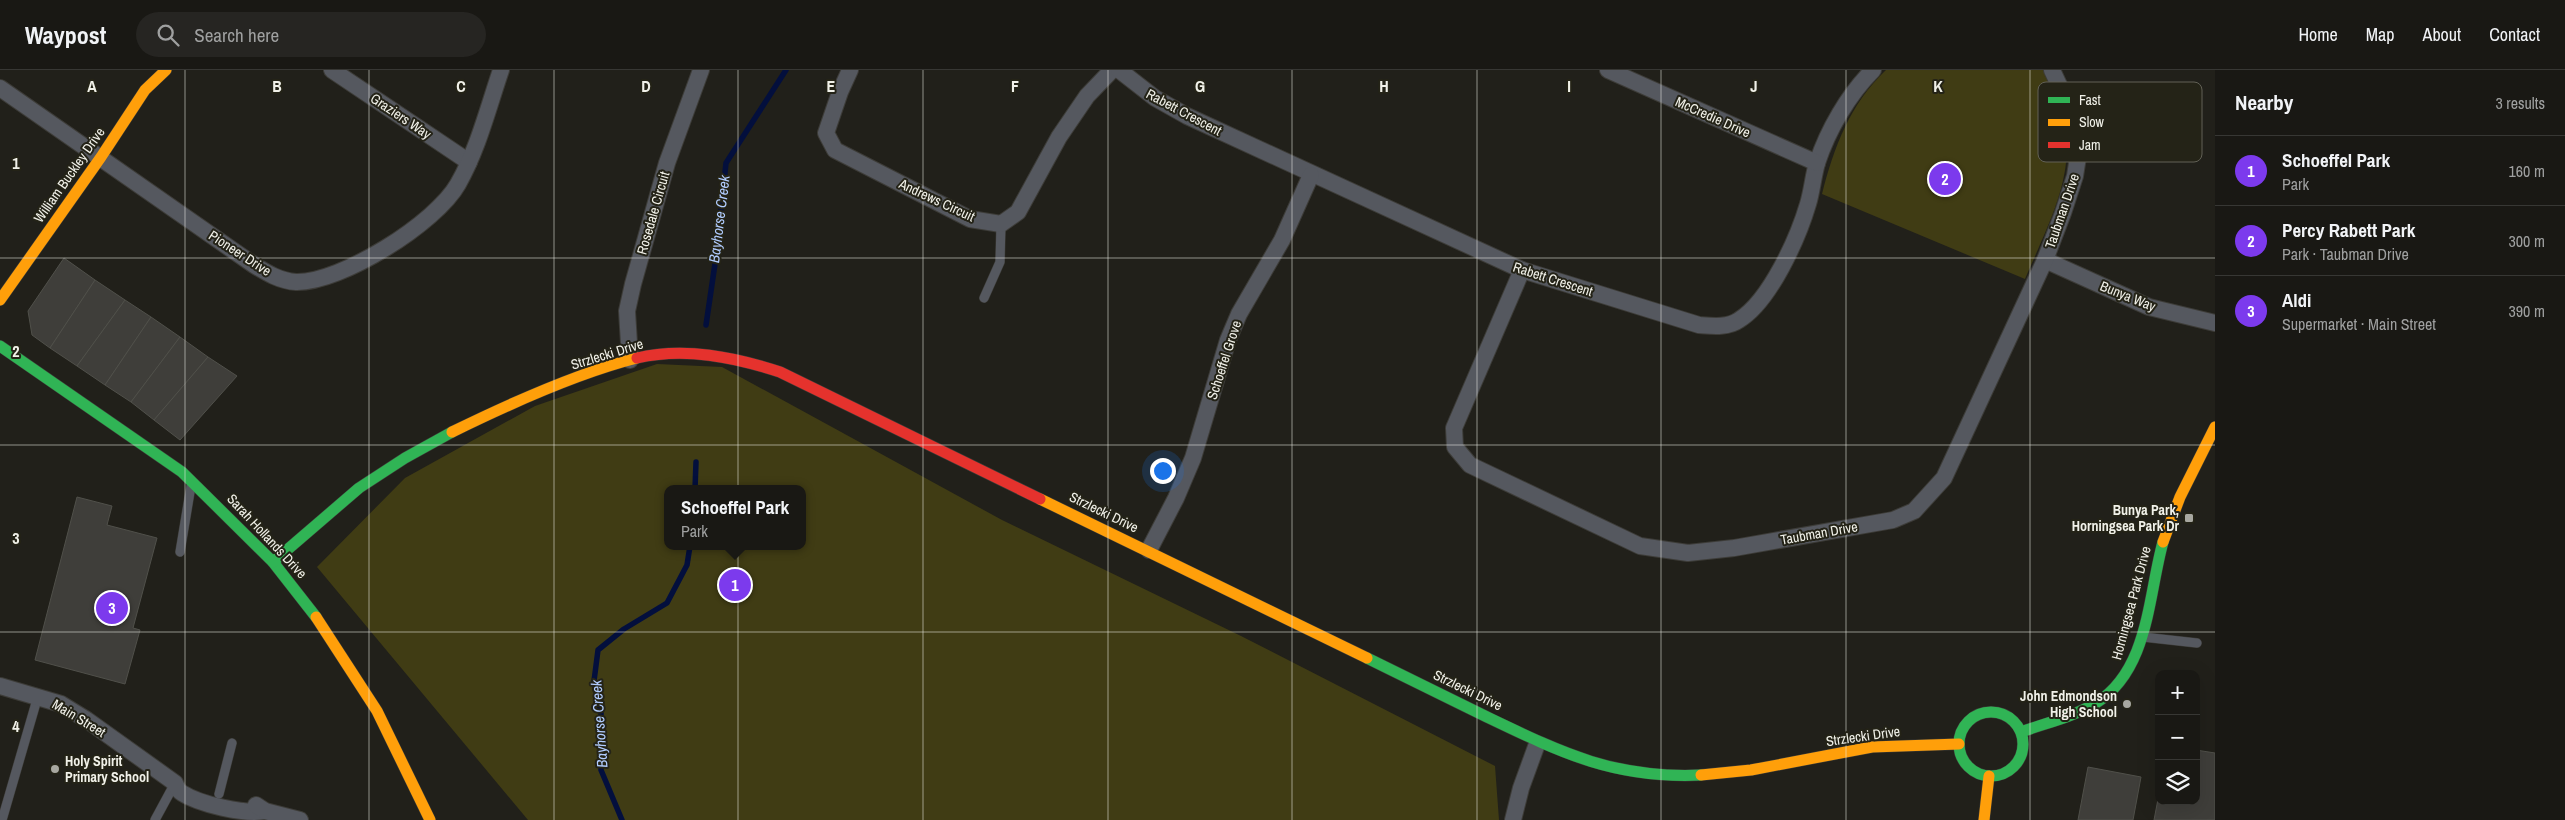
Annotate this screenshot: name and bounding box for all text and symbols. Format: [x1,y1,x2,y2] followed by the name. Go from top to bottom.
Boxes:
[136,12,486,57] search box
[25,19,106,51] text: Waypost
[154,21,182,49] icon: search
[194,22,279,48] text: Search here
[2298,22,2338,47] text: Home
[2366,22,2395,47] text: Map
[2423,22,2461,47] text: About
[2489,22,2540,47] text: Contact
[87,75,97,97] text: A
[272,75,282,97] text: B
[456,75,466,97] text: C
[641,75,651,97] text: D
[827,75,836,97] text: E
[1011,75,1019,97] text: F
[1195,75,1205,97] text: G
[1379,75,1389,97] text: H
[1567,75,1571,97] text: I
[1750,75,1758,97] text: J
[1933,75,1943,97] text: K
[2038,82,2202,162] legend
[1143,85,1225,139] street label: Rabett Crescent
[2235,88,2293,117] text: Nearby
[367,89,435,143] street label: Graziers Way
[2079,91,2101,109] text: Fast
[1673,92,1753,142] street label: McCredie Drive
[2495,92,2545,114] text: 3 results
[2079,113,2105,131] text: Slow
[29,124,109,226] street label: William Buckley Drive
[2079,136,2101,154] text: Jam
[2282,147,2390,173] text: Schoeffel Park
[12,152,20,174] text: 1
[1929,160,1961,198] pin: 2
[2247,160,2255,182] text: 1
[2509,160,2545,182] text: 160 m
[633,169,673,257] street label: Rosedale Circuit
[2041,171,2083,251] street label: Taubman Drive
[703,173,735,264] water label: Bayhorse Creek
[2282,173,2309,195] text: Park
[895,174,978,225] street label: Andrews Circuit
[2282,217,2415,243] text: Percy Rabett Park
[205,226,275,280] street label: Pioneer Drive
[2247,230,2255,252] text: 2
[2509,230,2545,252] text: 300 m
[2282,243,2409,265] text: Park · Taubman Drive
[1511,258,1595,300] street label: Rabett Crescent
[2098,277,2159,315] street label: Bunya Way
[2282,287,2311,313] text: Aldi
[2247,300,2255,322] text: 3
[2509,300,2545,322] text: 390 m
[2282,313,2436,335] text: Supermarket · Main Street
[1203,318,1245,402] street label: Schoeffel Grove
[569,334,645,374] street label: Strzlecki Drive
[12,340,20,362] text: 2
[1150,458,1176,484] your location
[664,485,806,550] popup
[1067,488,1141,536] street label: Strzlecki Drive
[223,490,311,582] street label: Sarah Hollands Drive
[681,494,789,520] text: Schoeffel Park
[2072,501,2180,535] place label: Bunya Park, Horningsea Park Dr
[2183,512,2195,524] marker: Bunya Park, Horningsea Park Dr
[1779,517,1859,549] street label: Taubman Drive
[681,520,708,542] text: Park
[12,527,20,549] text: 3
[2107,544,2155,662] street label: Horningsea Park Drive
[719,566,751,604] pin: 1
[96,589,128,627] pin: 3
[1431,666,1505,714] street label: Strzlecki Drive
[2155,670,2200,805] map controls
[2155,670,2200,715] button: +
[585,678,613,769] water label: Bayhorse Creek
[2020,687,2117,721] place label: John Edmondson High School
[49,695,109,741] street label: Main Street
[2121,698,2133,710] marker: John Edmondson High School
[12,715,20,737] text: 4
[2155,715,2200,760] button: −
[1825,722,1901,750] street label: Strzlecki Drive
[65,752,149,786] place label: Holy Spirit Primary School
[2155,760,2200,805] button: layers
[49,763,61,775] marker: Holy Spirit Primary School

